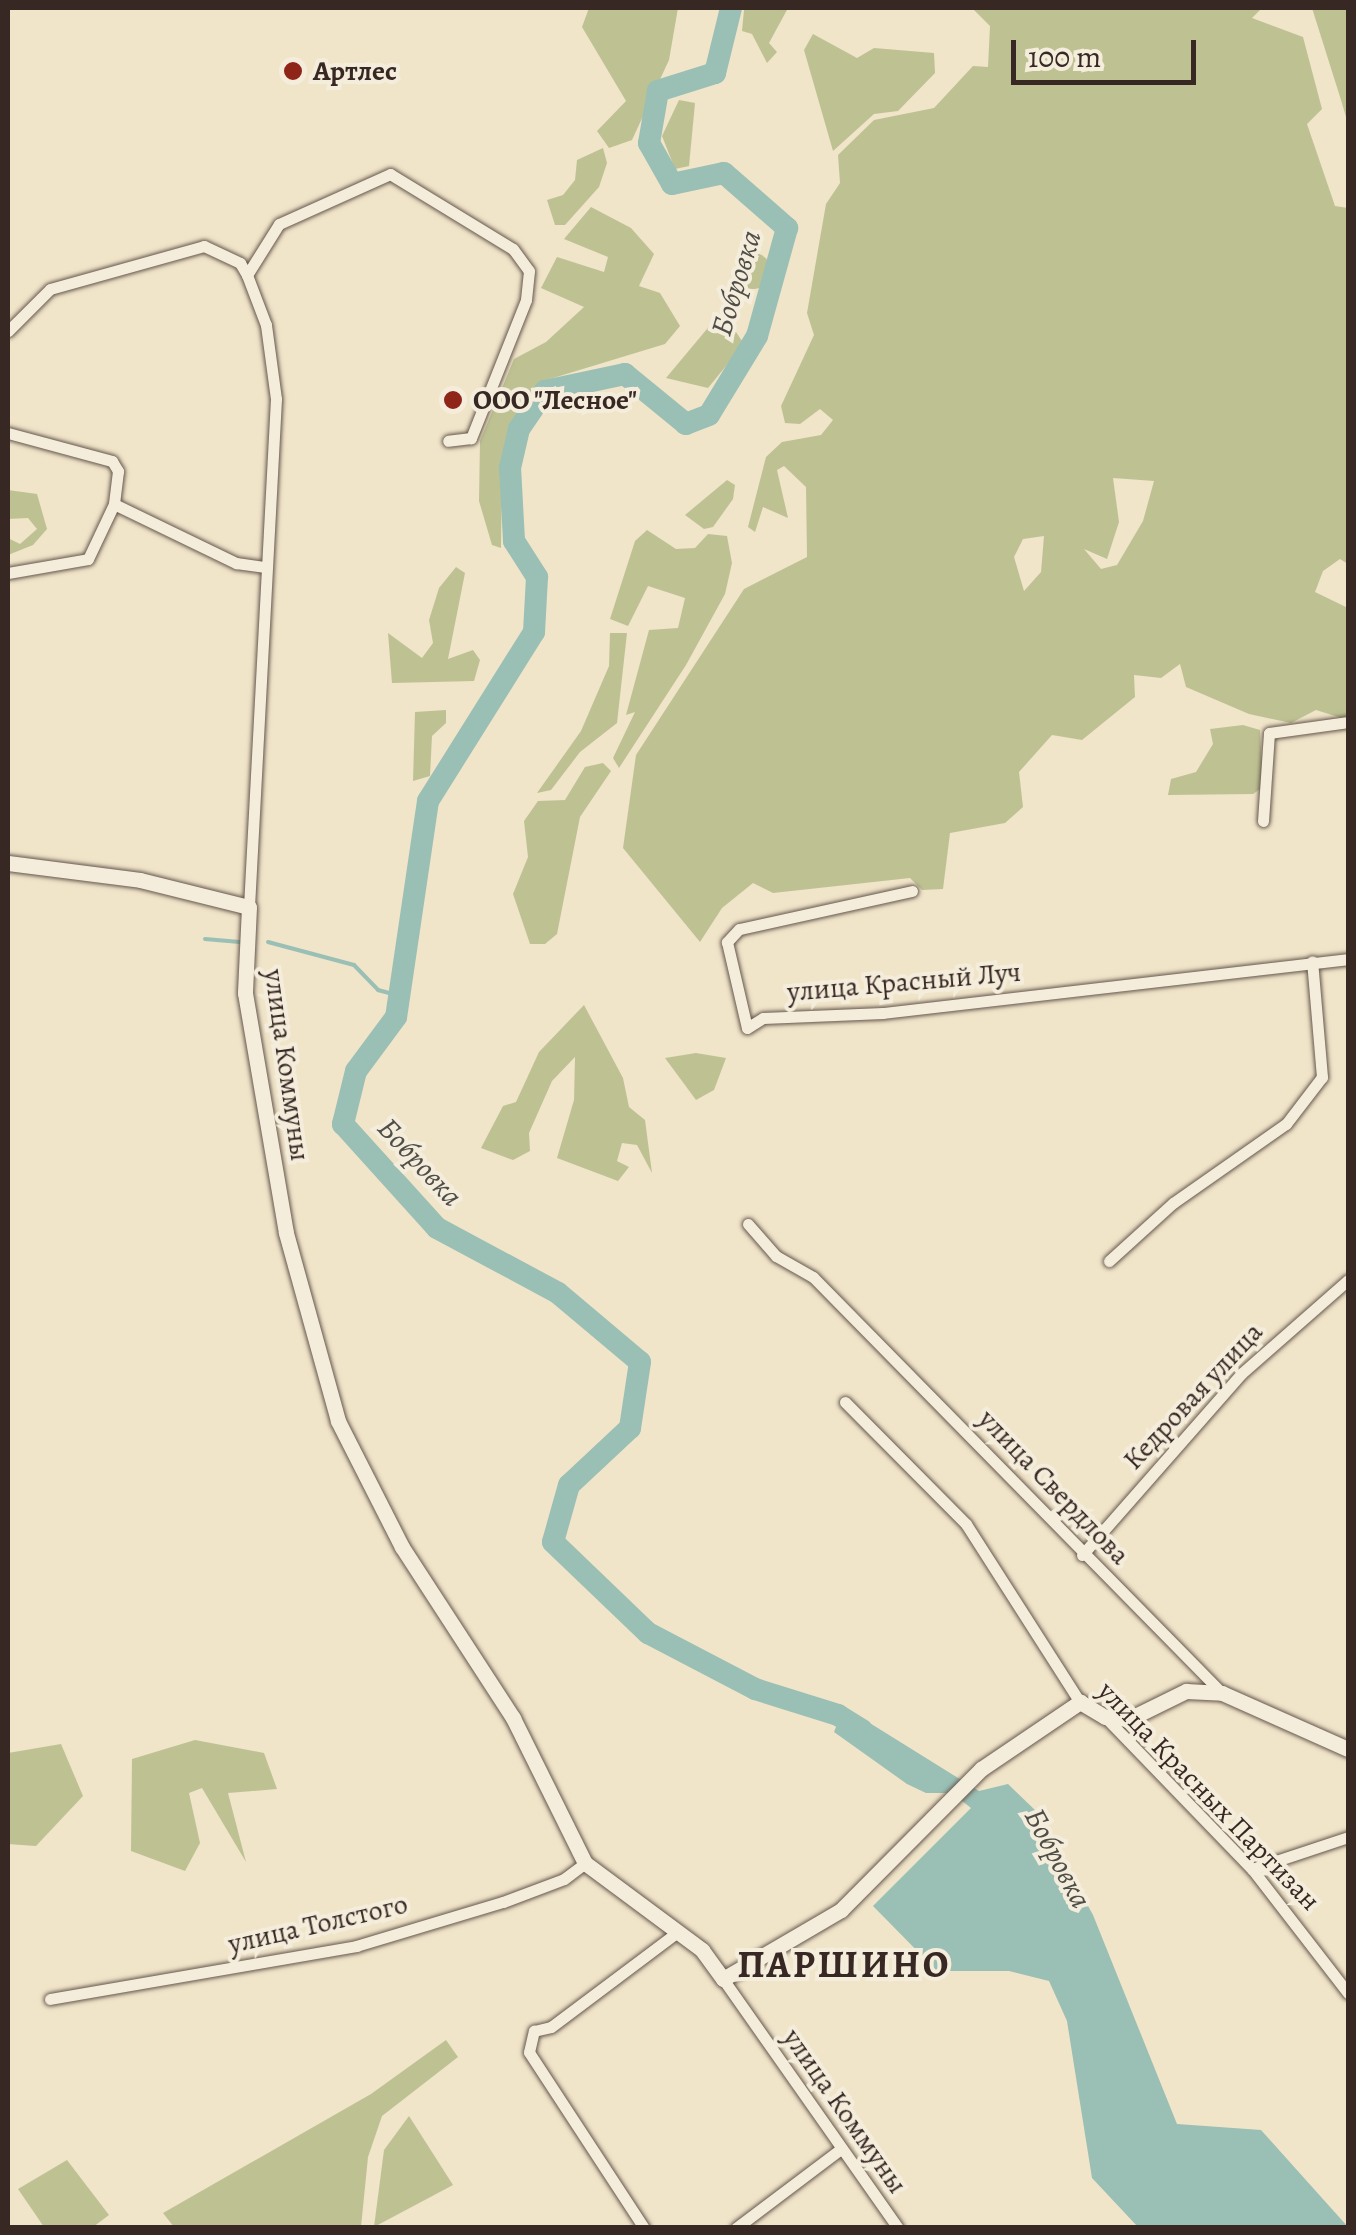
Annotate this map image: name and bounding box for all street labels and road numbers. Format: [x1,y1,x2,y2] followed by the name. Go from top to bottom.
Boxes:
[786,955,1022,1009] street label: улица Красный Луч
[257,967,317,1163] street label: улица Коммуны
[1116,1315,1270,1477] street label: Кедровая улица
[971,1402,1137,1572] street label: улица Свердлова
[1091,1674,1327,1918] street label: улица Красных Партизан
[225,1887,411,1961] street label: улица Толстого
[776,2022,914,2200] street label: улица Коммуны

